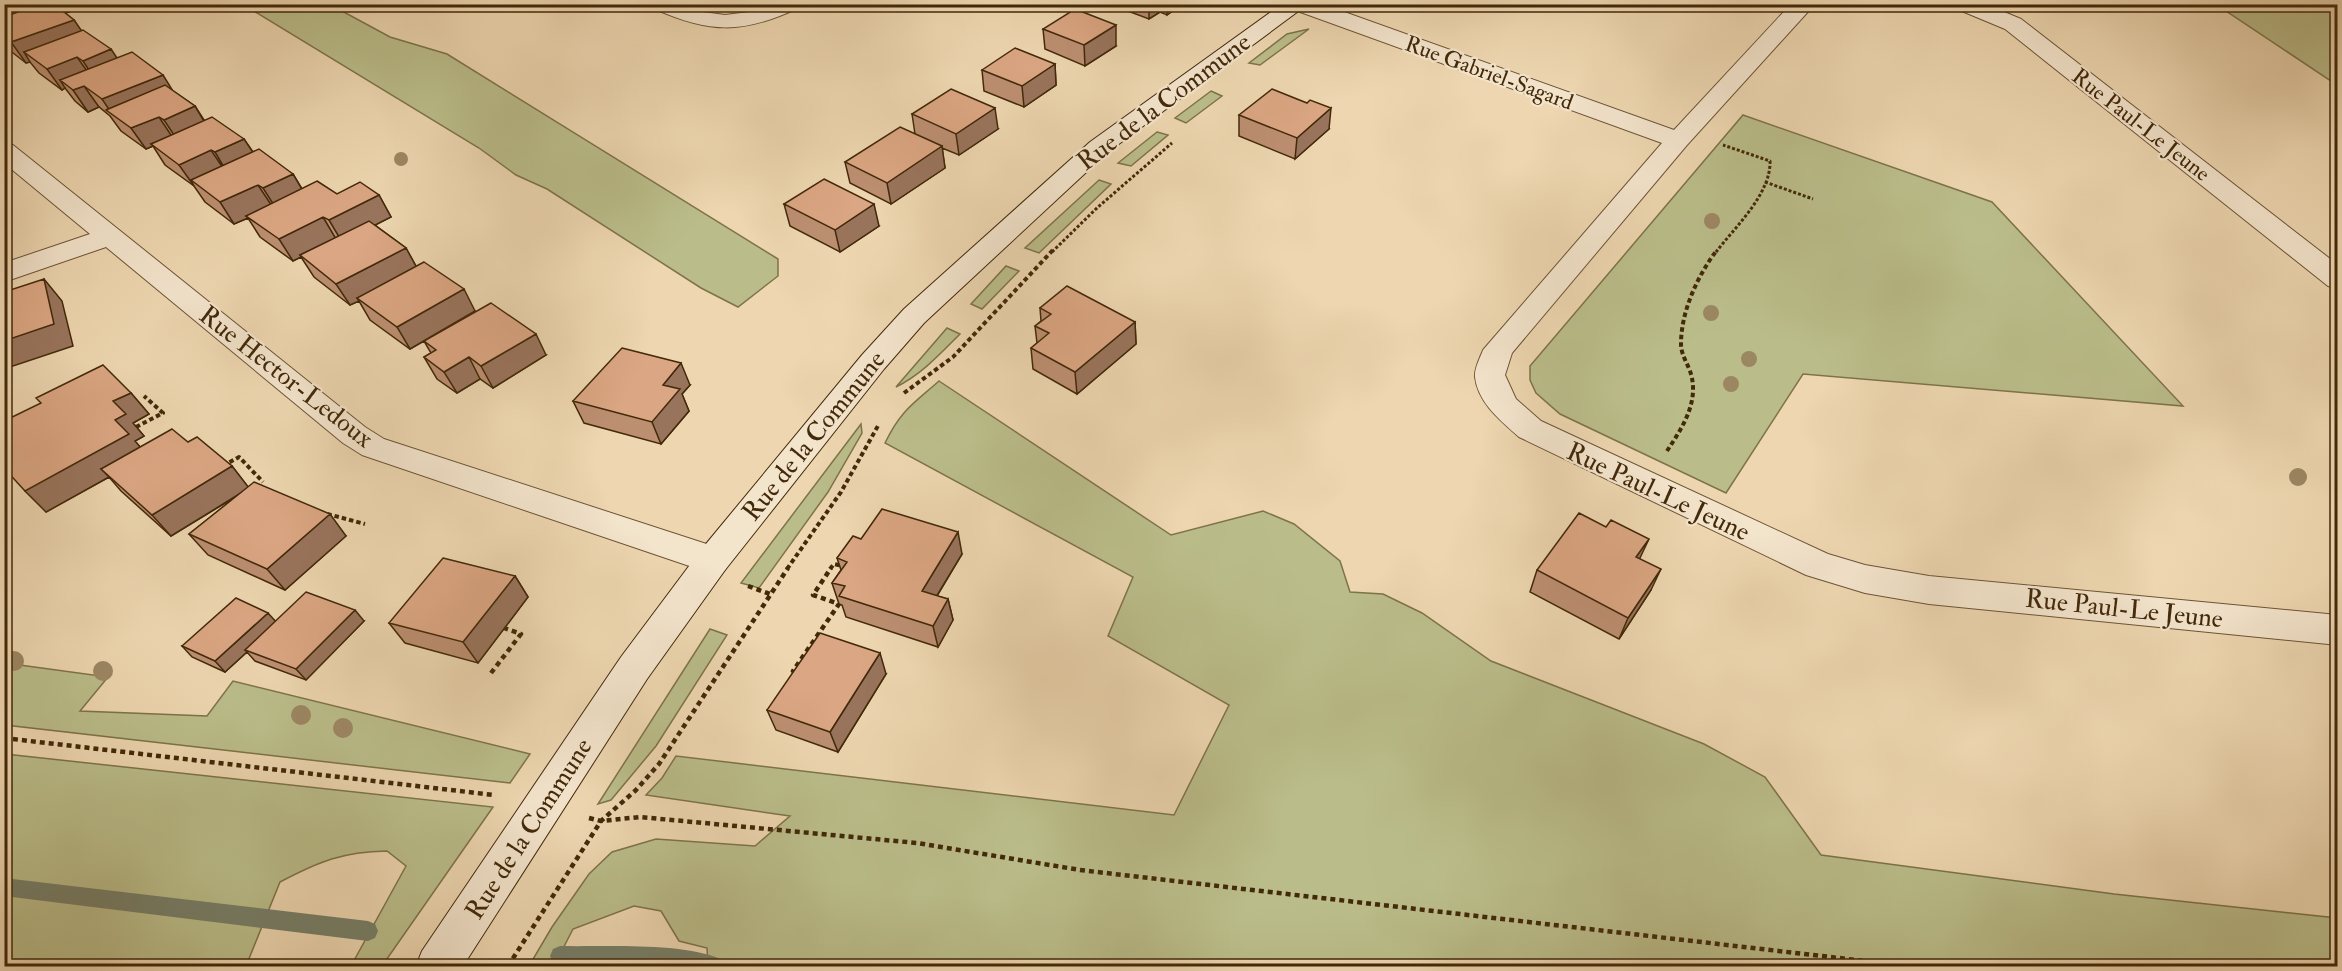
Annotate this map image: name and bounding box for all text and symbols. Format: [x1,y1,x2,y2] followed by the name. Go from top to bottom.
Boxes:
[1071,26,1257,178] street label: Rue de la Commune
[1401,30,1577,117] street label: Rue Gabriel-Sagard
[2066,62,2216,188] street label: Rue Paul-Le Jeune
[193,299,380,455] street label: Rue Hector-Ledoux
[736,344,892,527] street label: Rue de la Commune
[1561,436,1755,548] street label: Rue Paul-Le Jeune
[2024,583,2224,635] street label: Rue Paul-Le Jeune
[459,732,600,926] street label: Rue de la Commune

